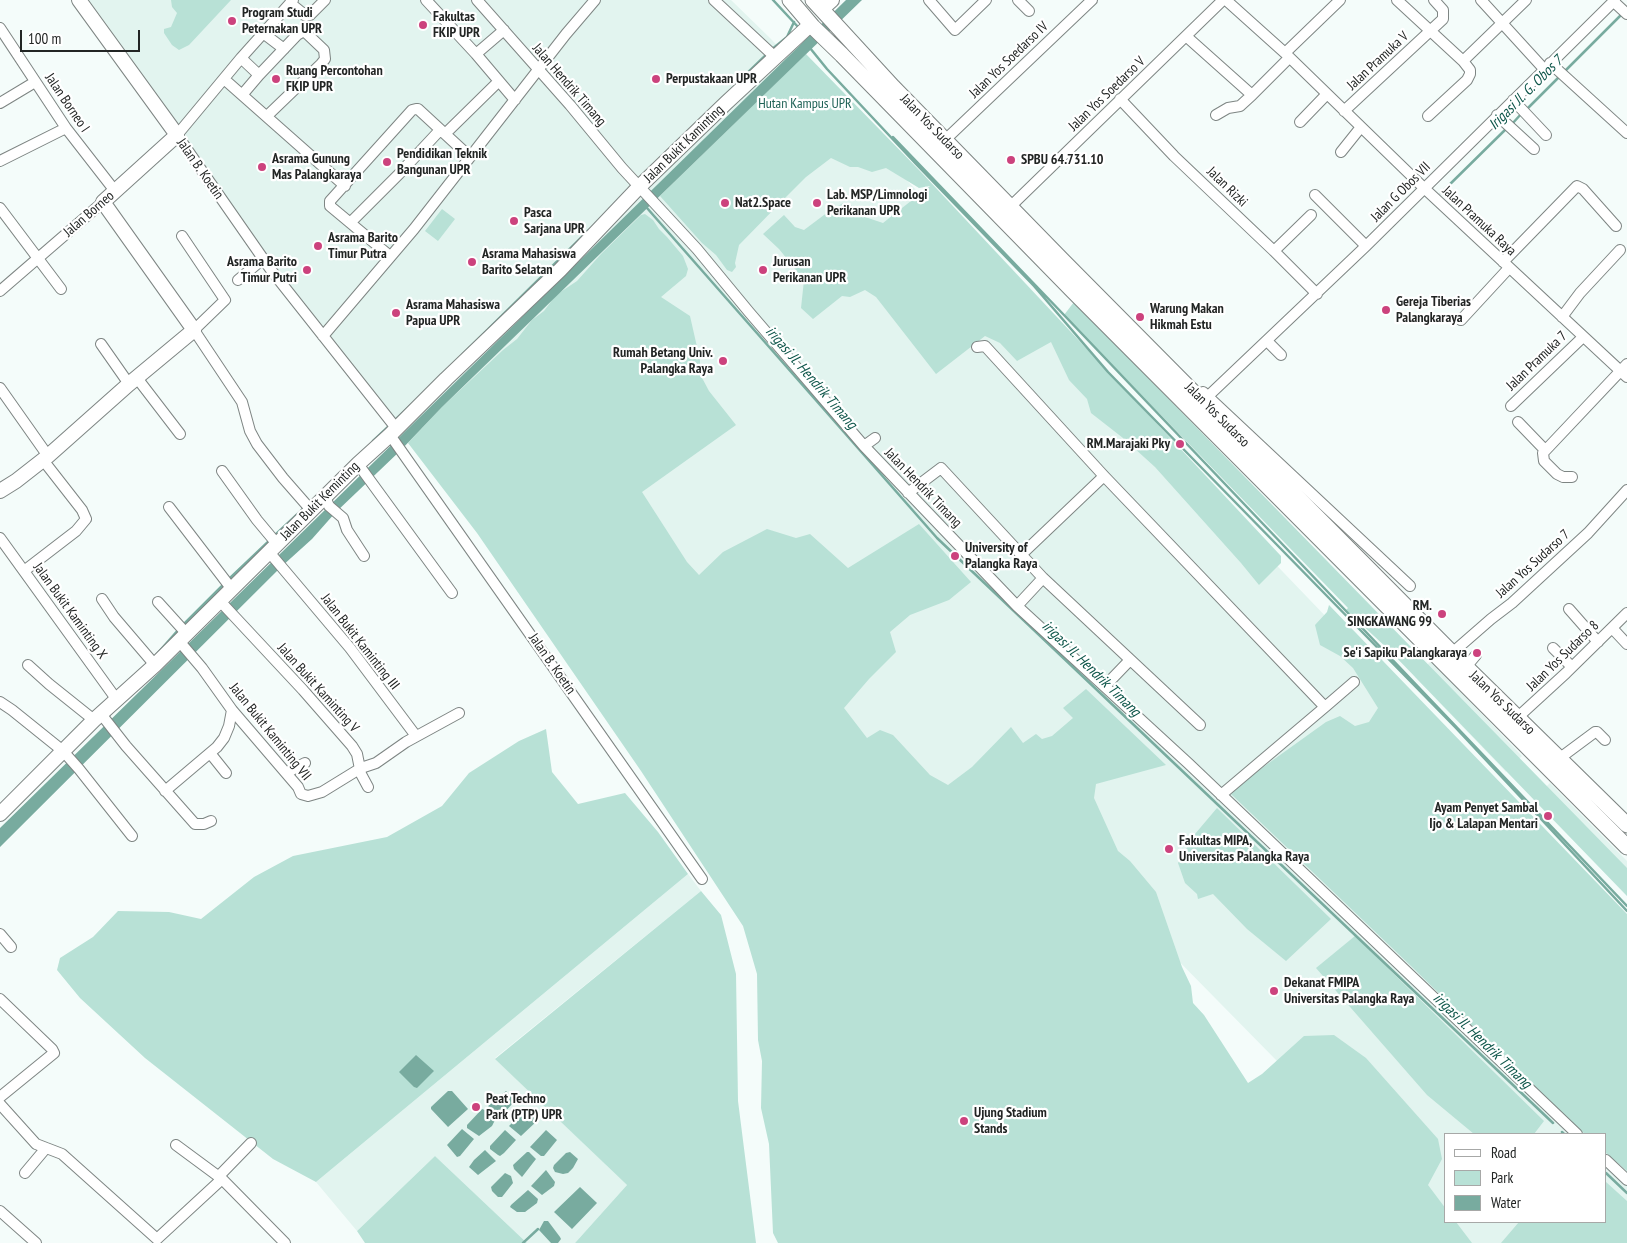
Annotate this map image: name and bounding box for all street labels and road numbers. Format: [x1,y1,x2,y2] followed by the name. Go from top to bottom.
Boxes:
[966,18,1052,102] street label: Jalan Yos Soedarso IV
[1344,28,1412,94] street label: Jalan Pramuka V
[529,40,609,130] street label: Jalan Hendrik Timang
[1065,53,1149,135] street label: Jalan Yos Soedarso V
[41,70,93,136] street label: Jalan Borneo I
[897,91,967,163] street label: Jalan Yos Sudarso
[641,102,727,186] street label: Jalan Bukit Kaminting
[173,135,227,203] street label: Jalan B. Koetin
[1368,159,1434,225] street label: Jalan G Obos VII
[1203,164,1251,210] street label: Jalan Rizki
[1439,183,1519,259] street label: Jalan Pramuka Raya
[60,188,118,240] street label: Jalan Borneo
[1503,328,1571,394] street label: Jalan Pramuka 7
[1181,379,1253,451] street label: Jalan Yos Sudarso
[881,445,965,531] street label: Jalan Hendrik Timang
[277,458,363,544] street label: Jalan Bukit Keminting
[1493,526,1573,602] street label: Jalan Yos Sudarso 7
[30,560,110,662] street label: Jalan Bukit Kaminting X
[317,591,403,693] street label: Jalan Bukit Kaminting III
[1523,617,1603,695] street label: Jalan Yos Sudarso 8
[525,630,579,698] street label: Jalan B. Koetin
[274,640,362,736] street label: Jalan Bukit Kaminting V
[1466,668,1538,738] street label: Jalan Yos Sudarso
[226,680,314,784] street label: Jalan Bukit Kaminting VII

